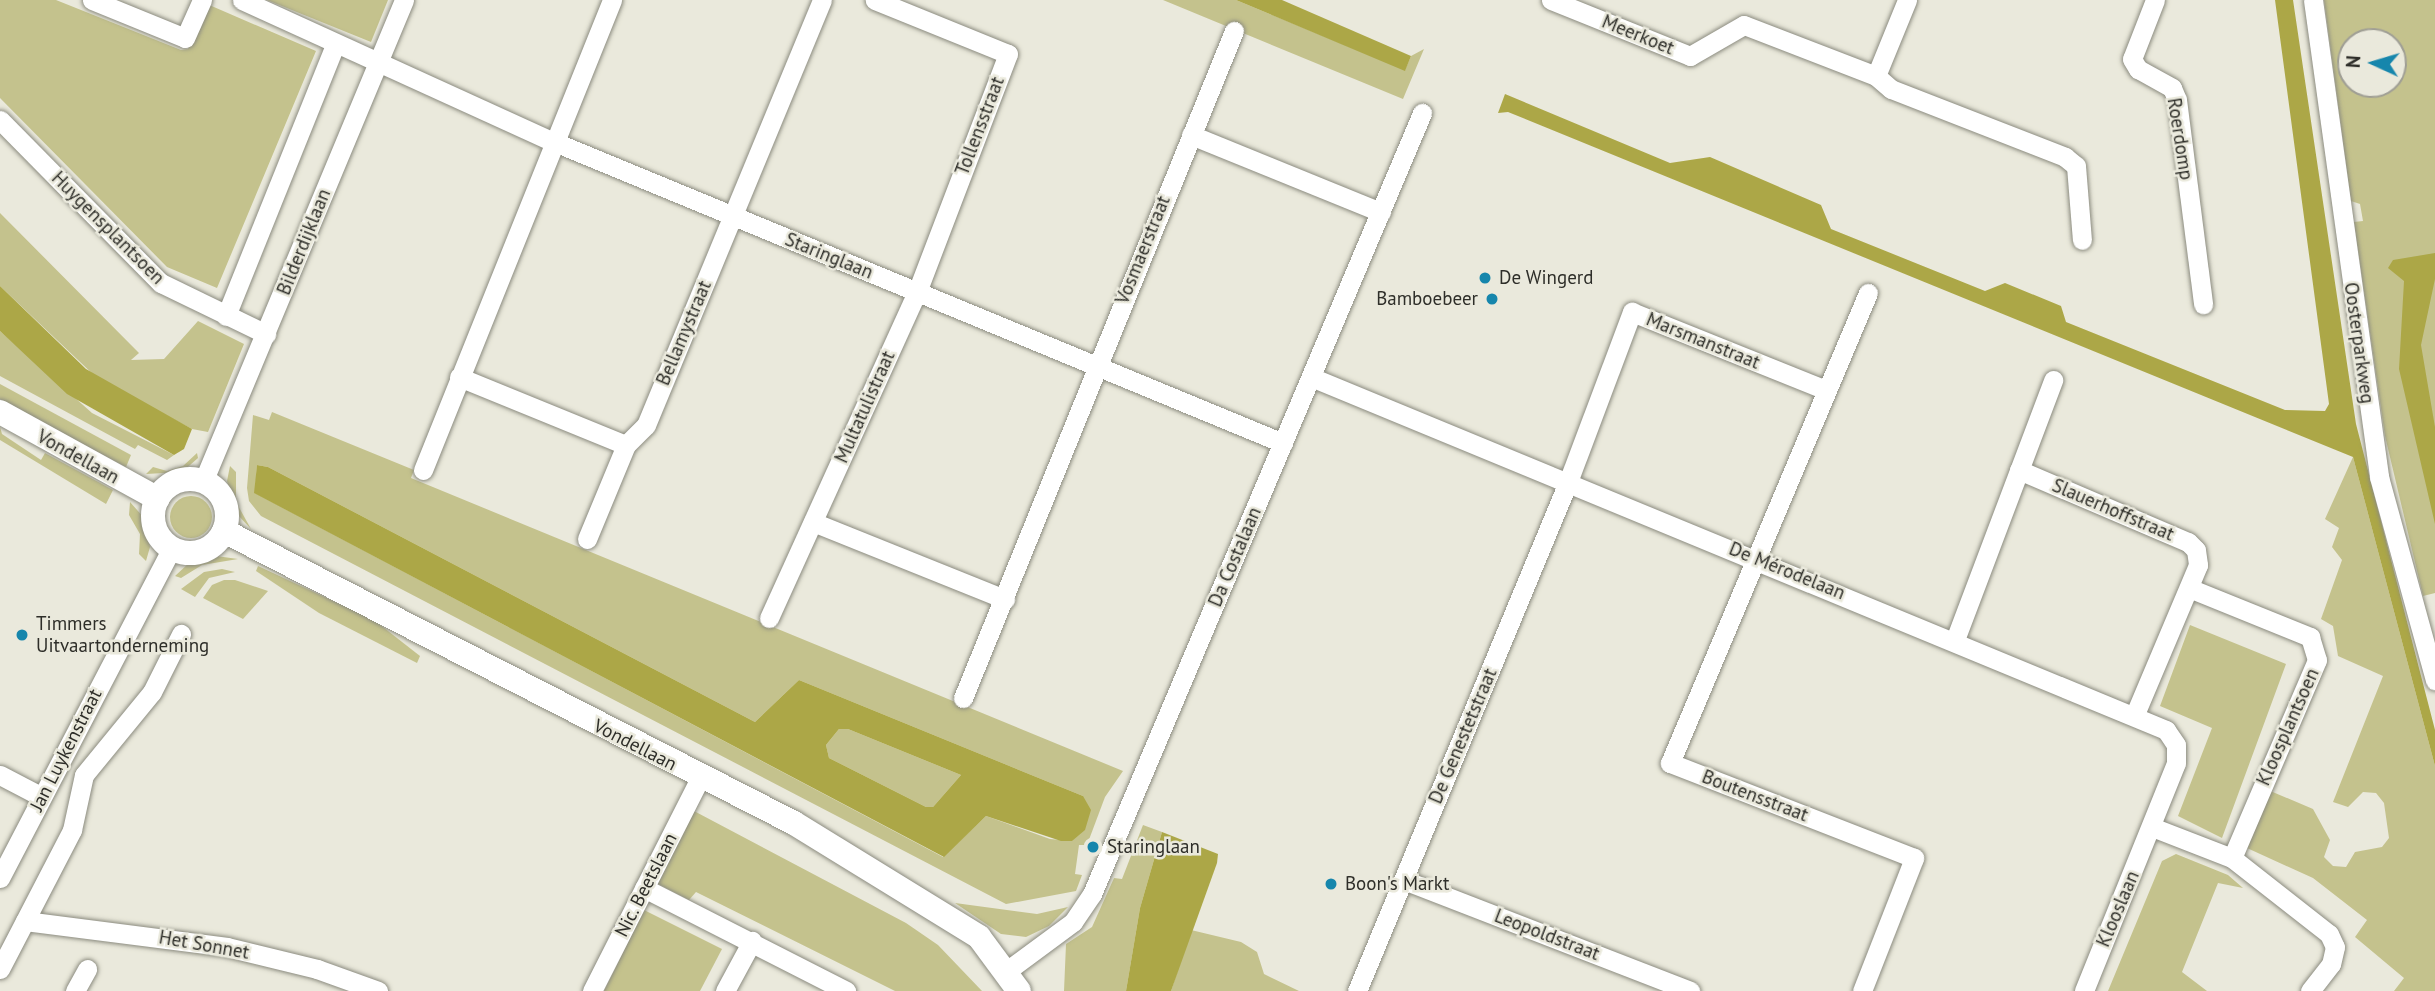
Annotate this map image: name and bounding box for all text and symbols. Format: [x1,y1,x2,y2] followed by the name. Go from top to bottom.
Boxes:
[1599,10,1677,60] street label: Meerkoet
[2337,28,2407,98] north arrow
[2341,55,2365,69] text: N
[951,74,1009,178] street label: Tollensstraat
[2162,96,2198,182] street label: Roerdomp
[47,167,169,289] street label: Huygensplantsoen
[272,186,336,298] street label: Bilderdijklaan
[1111,192,1175,308] street label: Vosmaerstraat
[782,228,876,284] street label: Staringlaan
[1499,267,1594,289] place label: De Wingerd
[1477,270,1493,286] marker: De Wingerd
[652,277,716,389] street label: Bellamystraat
[2339,281,2379,405] street label: Oosterparkweg
[1376,288,1478,310] place label: Bamboebeer
[1484,291,1500,307] marker: Bamboebeer
[1643,308,1763,374] street label: Marsmanstraat
[830,347,900,467] street label: Multatulistraat
[33,425,123,489] street label: Vondellaan
[2049,474,2177,546] street label: Slauerhoffstraat
[1204,504,1266,610] street label: Da Costalaan
[1726,537,1848,605] street label: De Mérodelaan
[36,613,209,657] place label: Timmers Uitvaartonderneming
[14,627,30,643] marker: Timmers Uitvaartonderneming
[1424,665,1502,807] street label: De Genestetstraat
[2252,665,2324,789] street label: Kloosplantsoen
[25,685,107,815] street label: Jan Luykenstraat
[590,714,680,776] street label: Vondellaan
[1699,765,1811,827] street label: Boutensstraat
[610,829,682,941] street label: Nic. Beetslaan
[1107,836,1200,858] place label: Staringlaan
[1085,839,1101,855] marker: Staringlaan
[2092,868,2144,950] street label: Klooslaan
[1345,873,1449,895] place label: Boon's Markt
[1323,876,1339,892] marker: Boon's Markt
[1491,905,1603,965] street label: Leopoldstraat
[157,926,251,964] street label: Het Sonnet

